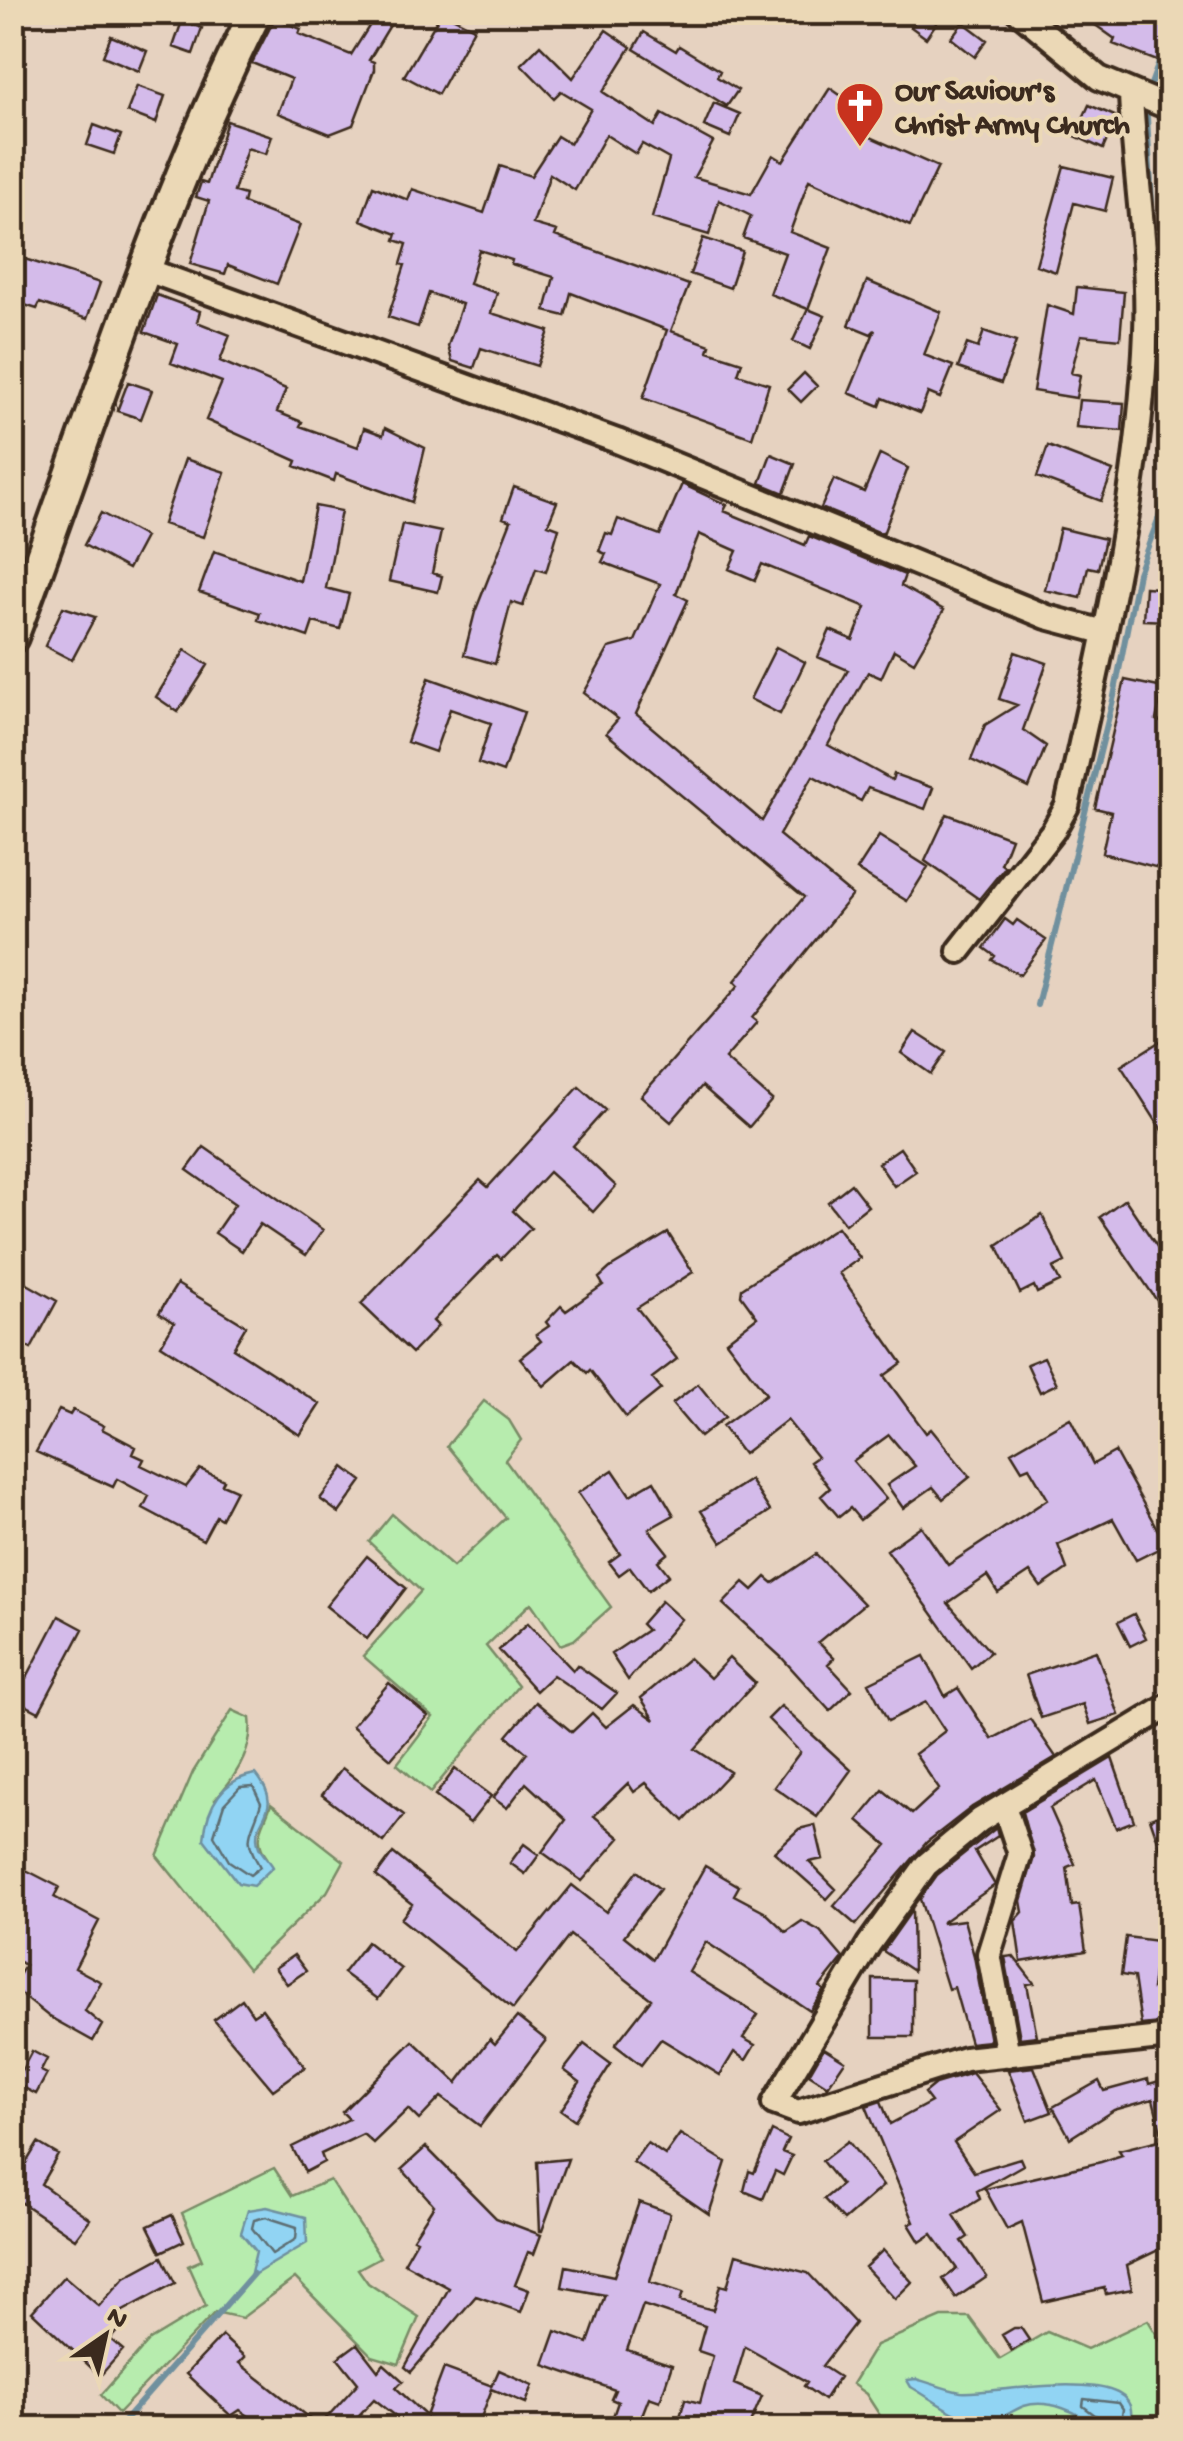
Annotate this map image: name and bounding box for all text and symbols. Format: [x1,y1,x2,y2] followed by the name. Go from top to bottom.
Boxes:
[895,76,1130,145] place label: Our Saviour's Christ Army Church
[834,80,886,148] church icon: Our Saviour's Christ Army Church
[55,2286,155,2386] north arrow
[100,2300,133,2338] text: N

